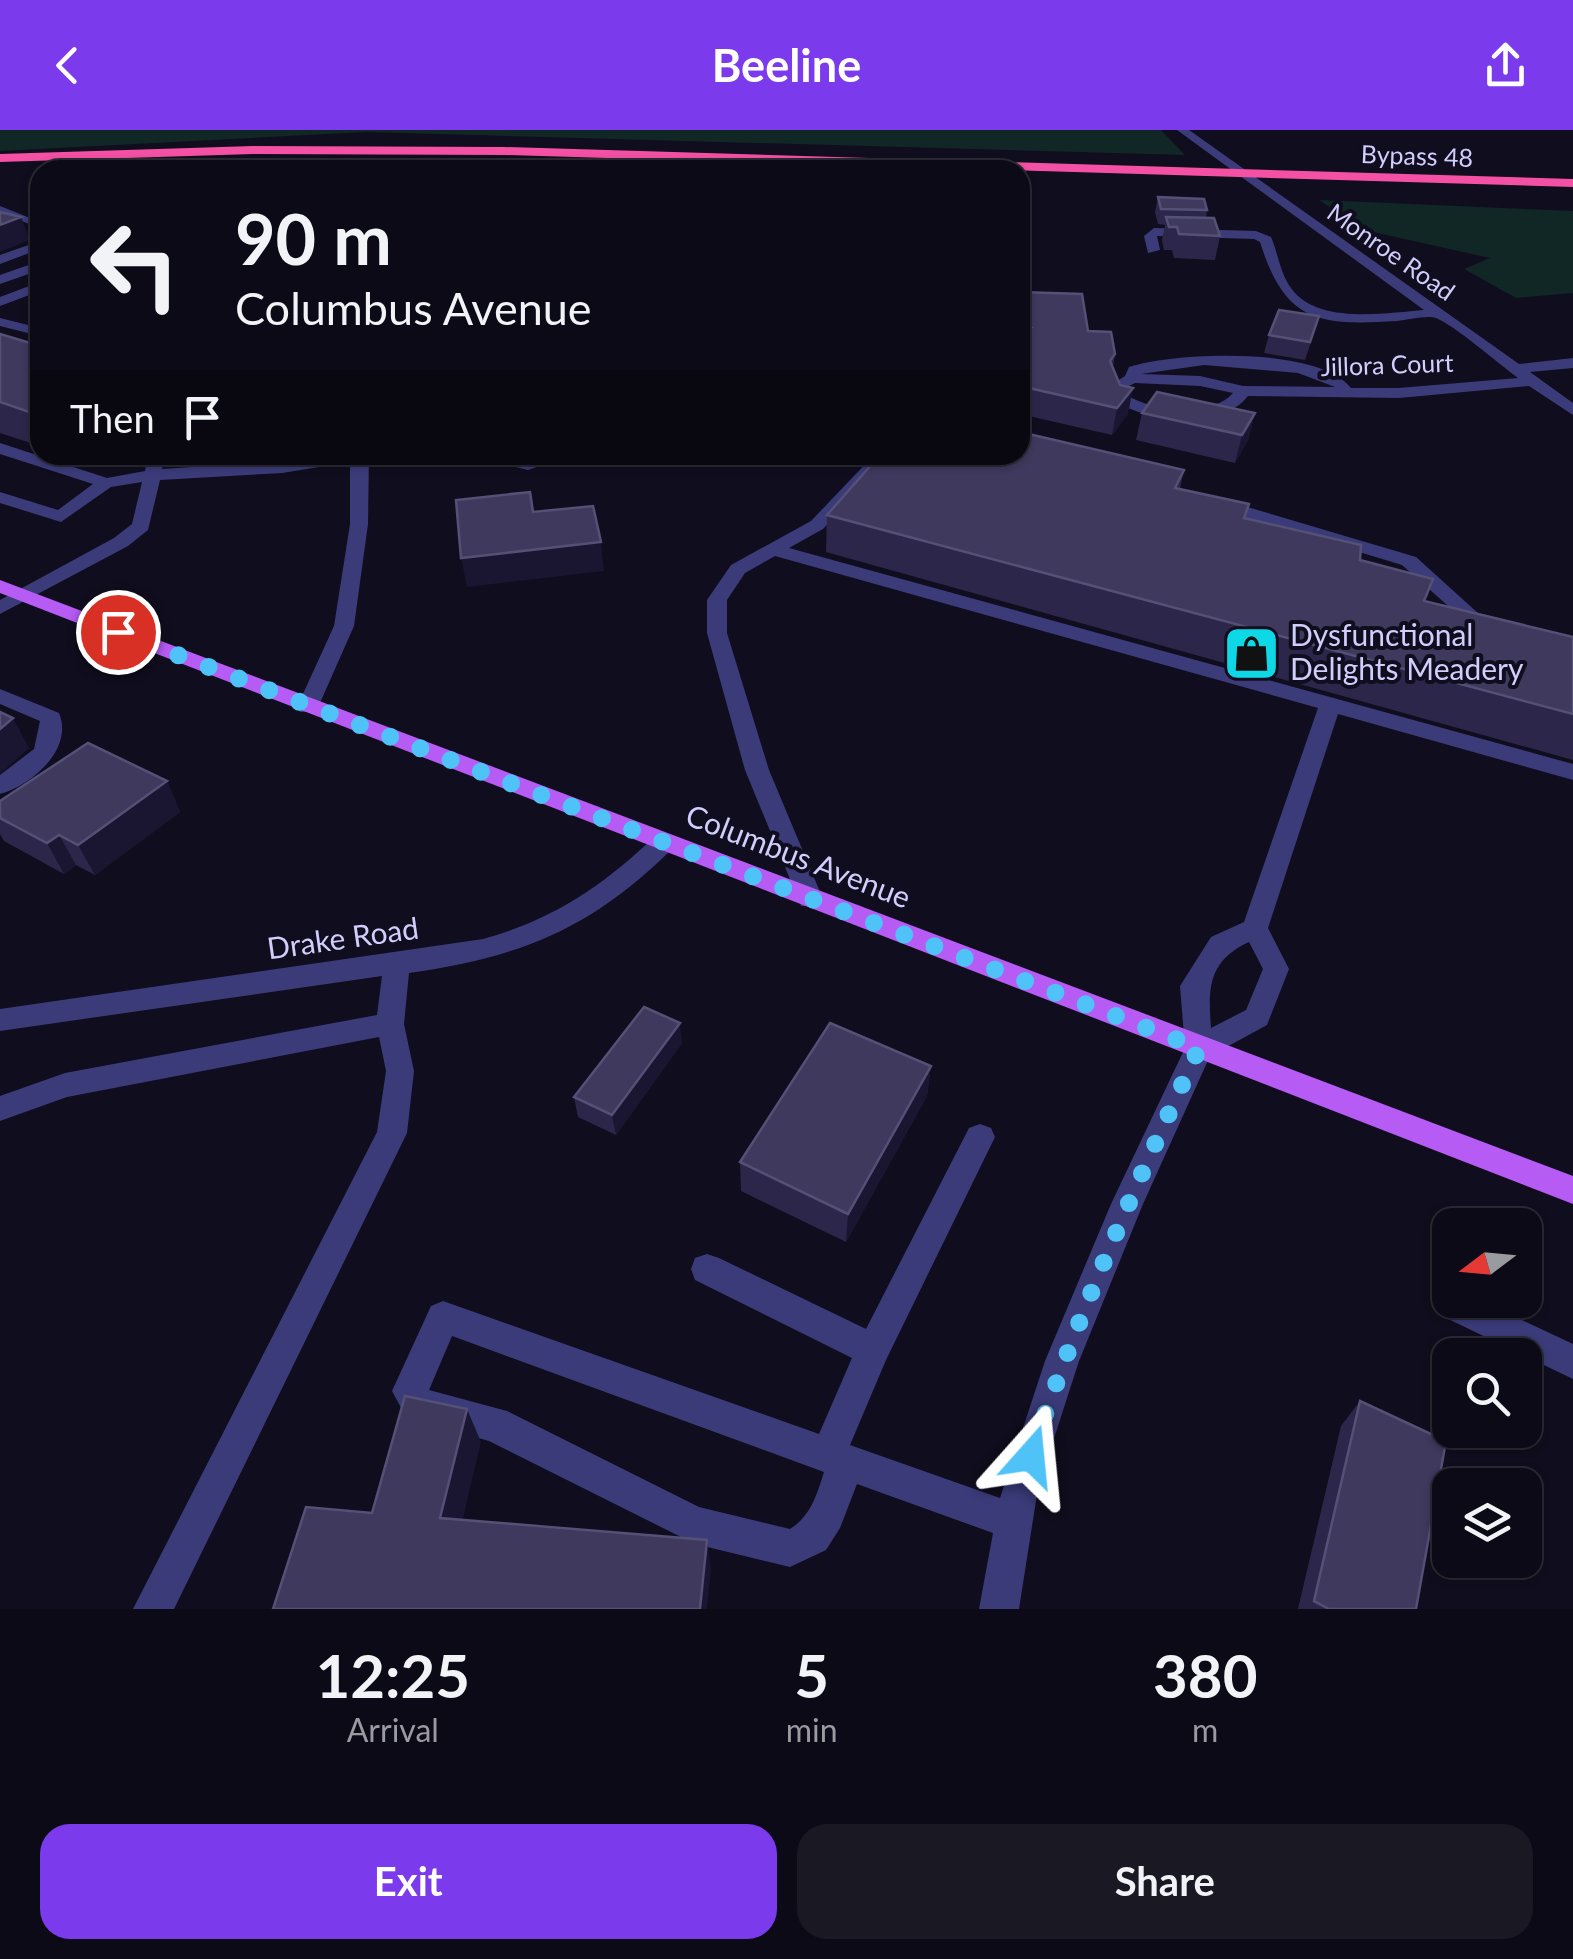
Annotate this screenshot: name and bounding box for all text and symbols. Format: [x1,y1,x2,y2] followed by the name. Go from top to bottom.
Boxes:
[40,38,95,93] icon: back
[712,38,861,92] text: Beeline
[1478,38,1533,93] icon: share
[1360,138,1474,172] street label: Bypass 48
[235,196,392,280] text: 90 m
[1322,196,1461,306] street label: Monroe Road
[70,200,200,330] icon: left
[235,281,592,335] text: Columbus Avenue
[1320,347,1454,381] street label: Jillora Court
[175,390,230,445] icon: arrive
[70,395,155,441] text: Then
[76,590,161,675] pin
[91,605,146,660] icon: arrive
[1290,616,1524,686] place label: Dysfunctional Delights Meadery
[1221,623,1281,683] shop icon: Dysfunctional Delights Meadery
[681,796,916,915] street label: Columbus Avenue
[265,909,421,965] street label: Drake Road
[1432,1208,1542,1318] north arrow
[1432,1208,1542,1578] map controls
[1432,1338,1542,1448] button: search
[979,1404,1083,1508] position arrow
[1432,1468,1542,1578] button: layers
[316,1639,470,1711] text: 12:25
[794,1639,829,1711] text: 5
[1153,1639,1257,1711] text: 380
[347,1710,439,1749] text: Arrival
[786,1710,838,1749] text: min
[1192,1710,1218,1749] text: m
[40,1824,777,1939] button: Exit
[797,1824,1533,1939] button: Share

